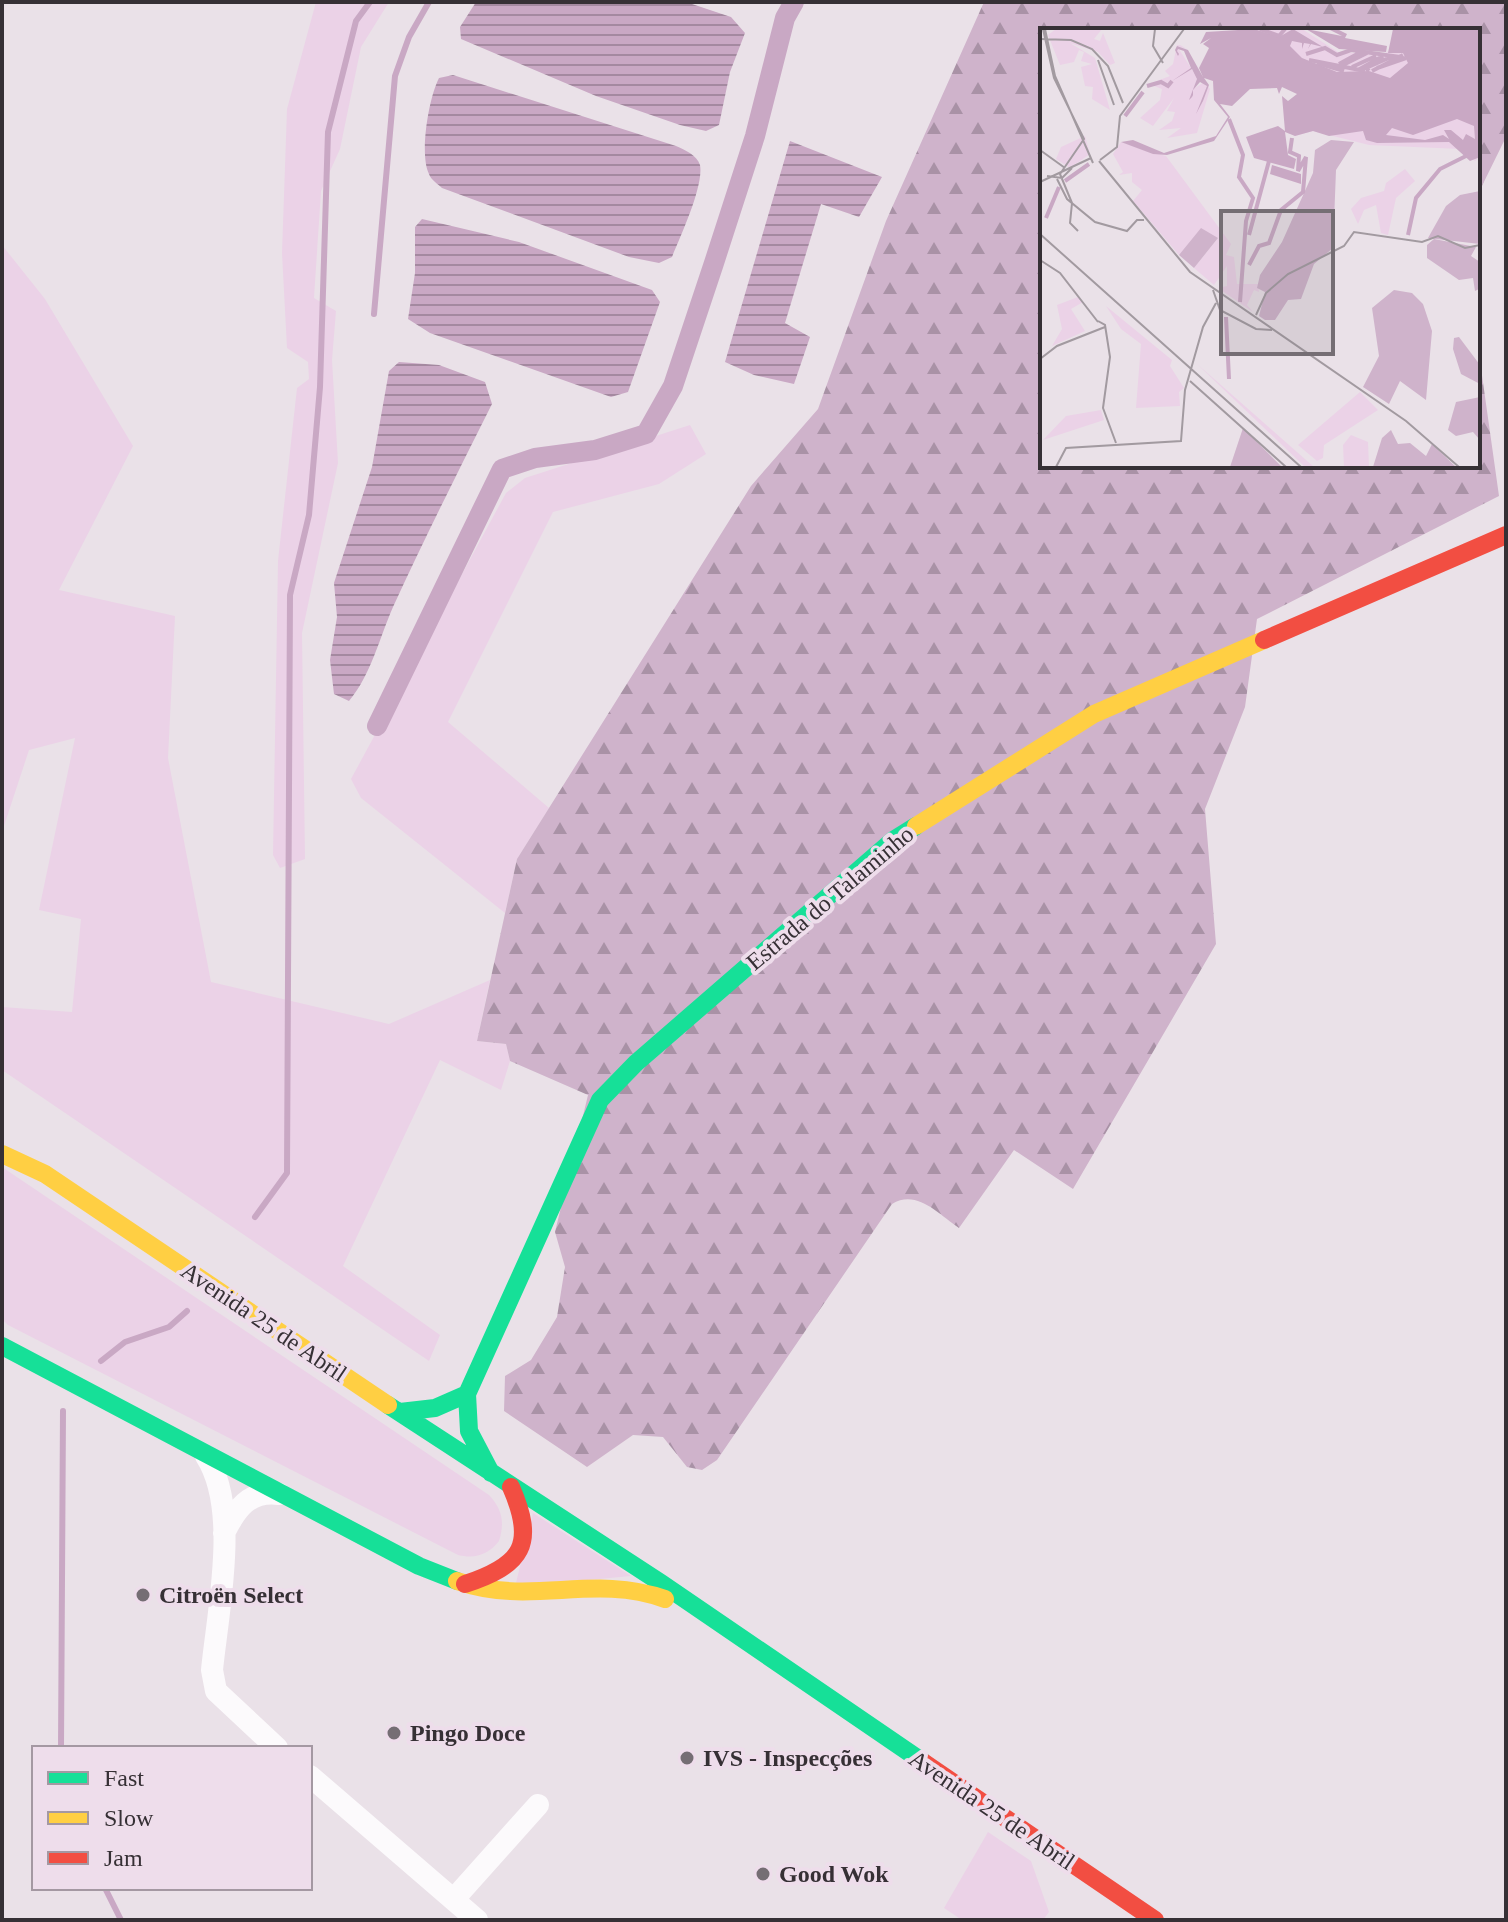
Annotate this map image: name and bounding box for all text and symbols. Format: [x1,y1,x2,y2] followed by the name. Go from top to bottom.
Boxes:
[1040,28,1480,468] inset map
[741,821,919,975] street label: Estrada do Talaminho
[177,1257,352,1387] street label: Avenida 25 de Abril
[159,1582,303,1608] place label: Citroën Select
[134,1586,152,1604] marker: Citroën Select
[410,1720,526,1746] place label: Pingo Doce
[385,1724,403,1742] marker: Pingo Doce
[703,1745,872,1771] place label: IVS - Inspecções
[905,1745,1080,1875] street label: Avenida 25 de Abril
[32,1746,312,1890] legend
[678,1749,696,1767] marker: IVS - Inspecções
[104,1765,144,1791] text: Fast
[104,1805,154,1831] text: Slow
[104,1845,143,1871] text: Jam
[779,1861,889,1887] place label: Good Wok
[754,1865,772,1883] marker: Good Wok

